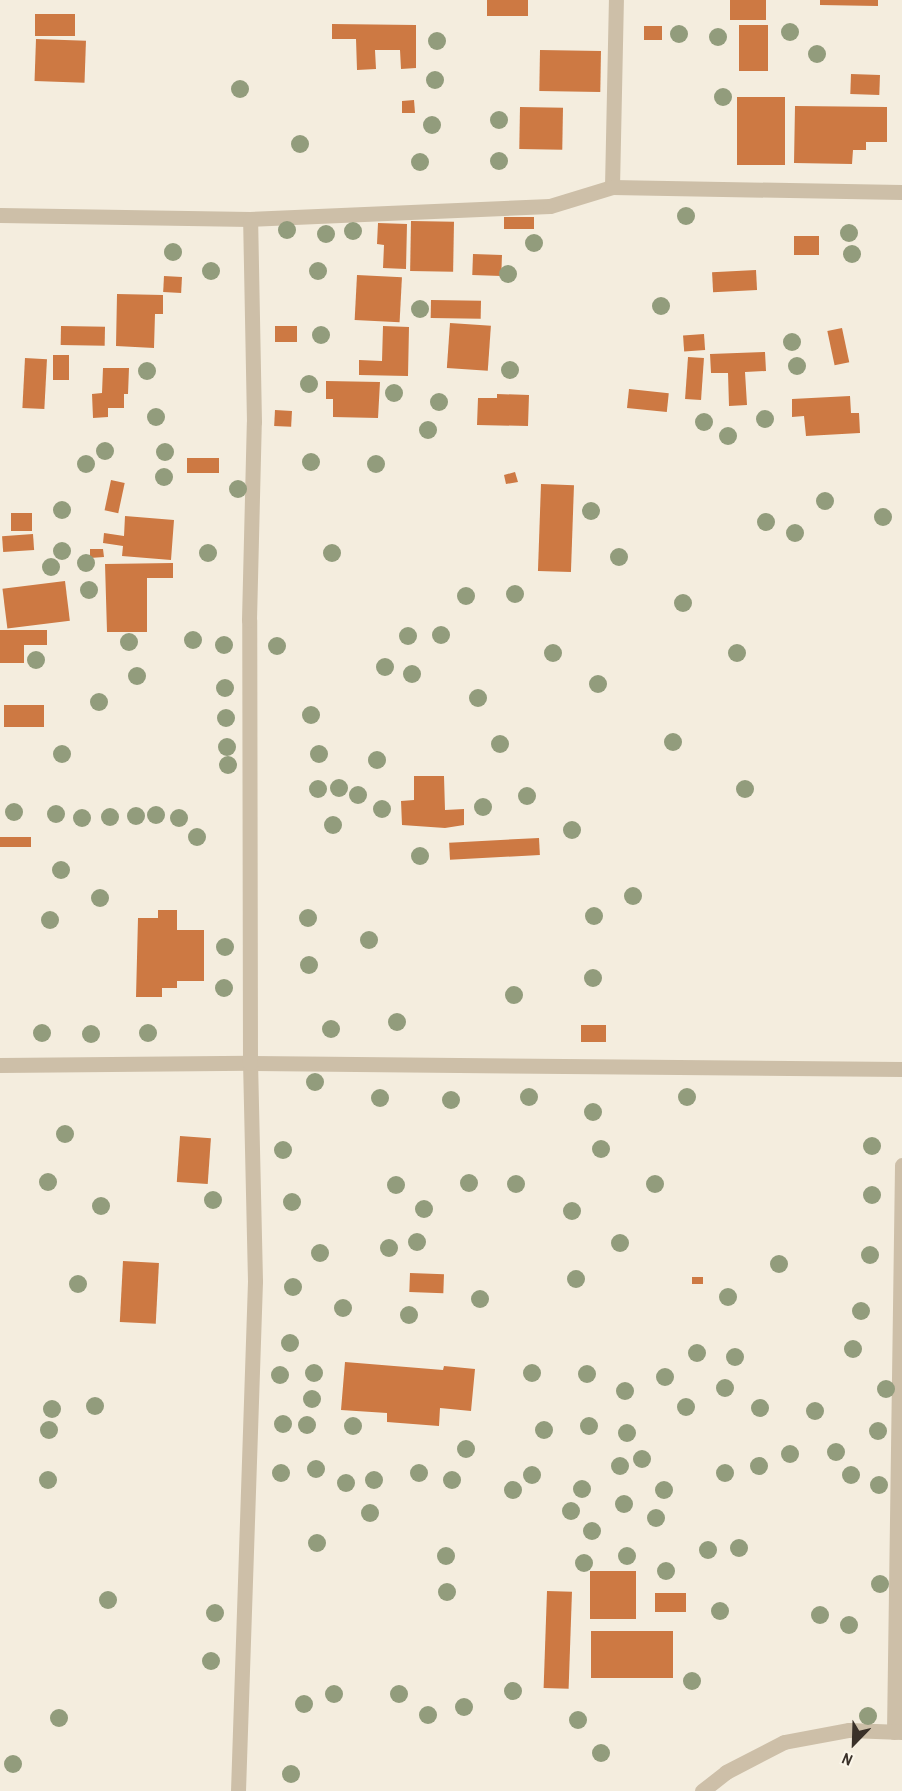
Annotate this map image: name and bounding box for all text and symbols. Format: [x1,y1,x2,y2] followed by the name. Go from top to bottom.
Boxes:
[824,1713,884,1773] north arrow
[838,1748,856,1772] text: N

